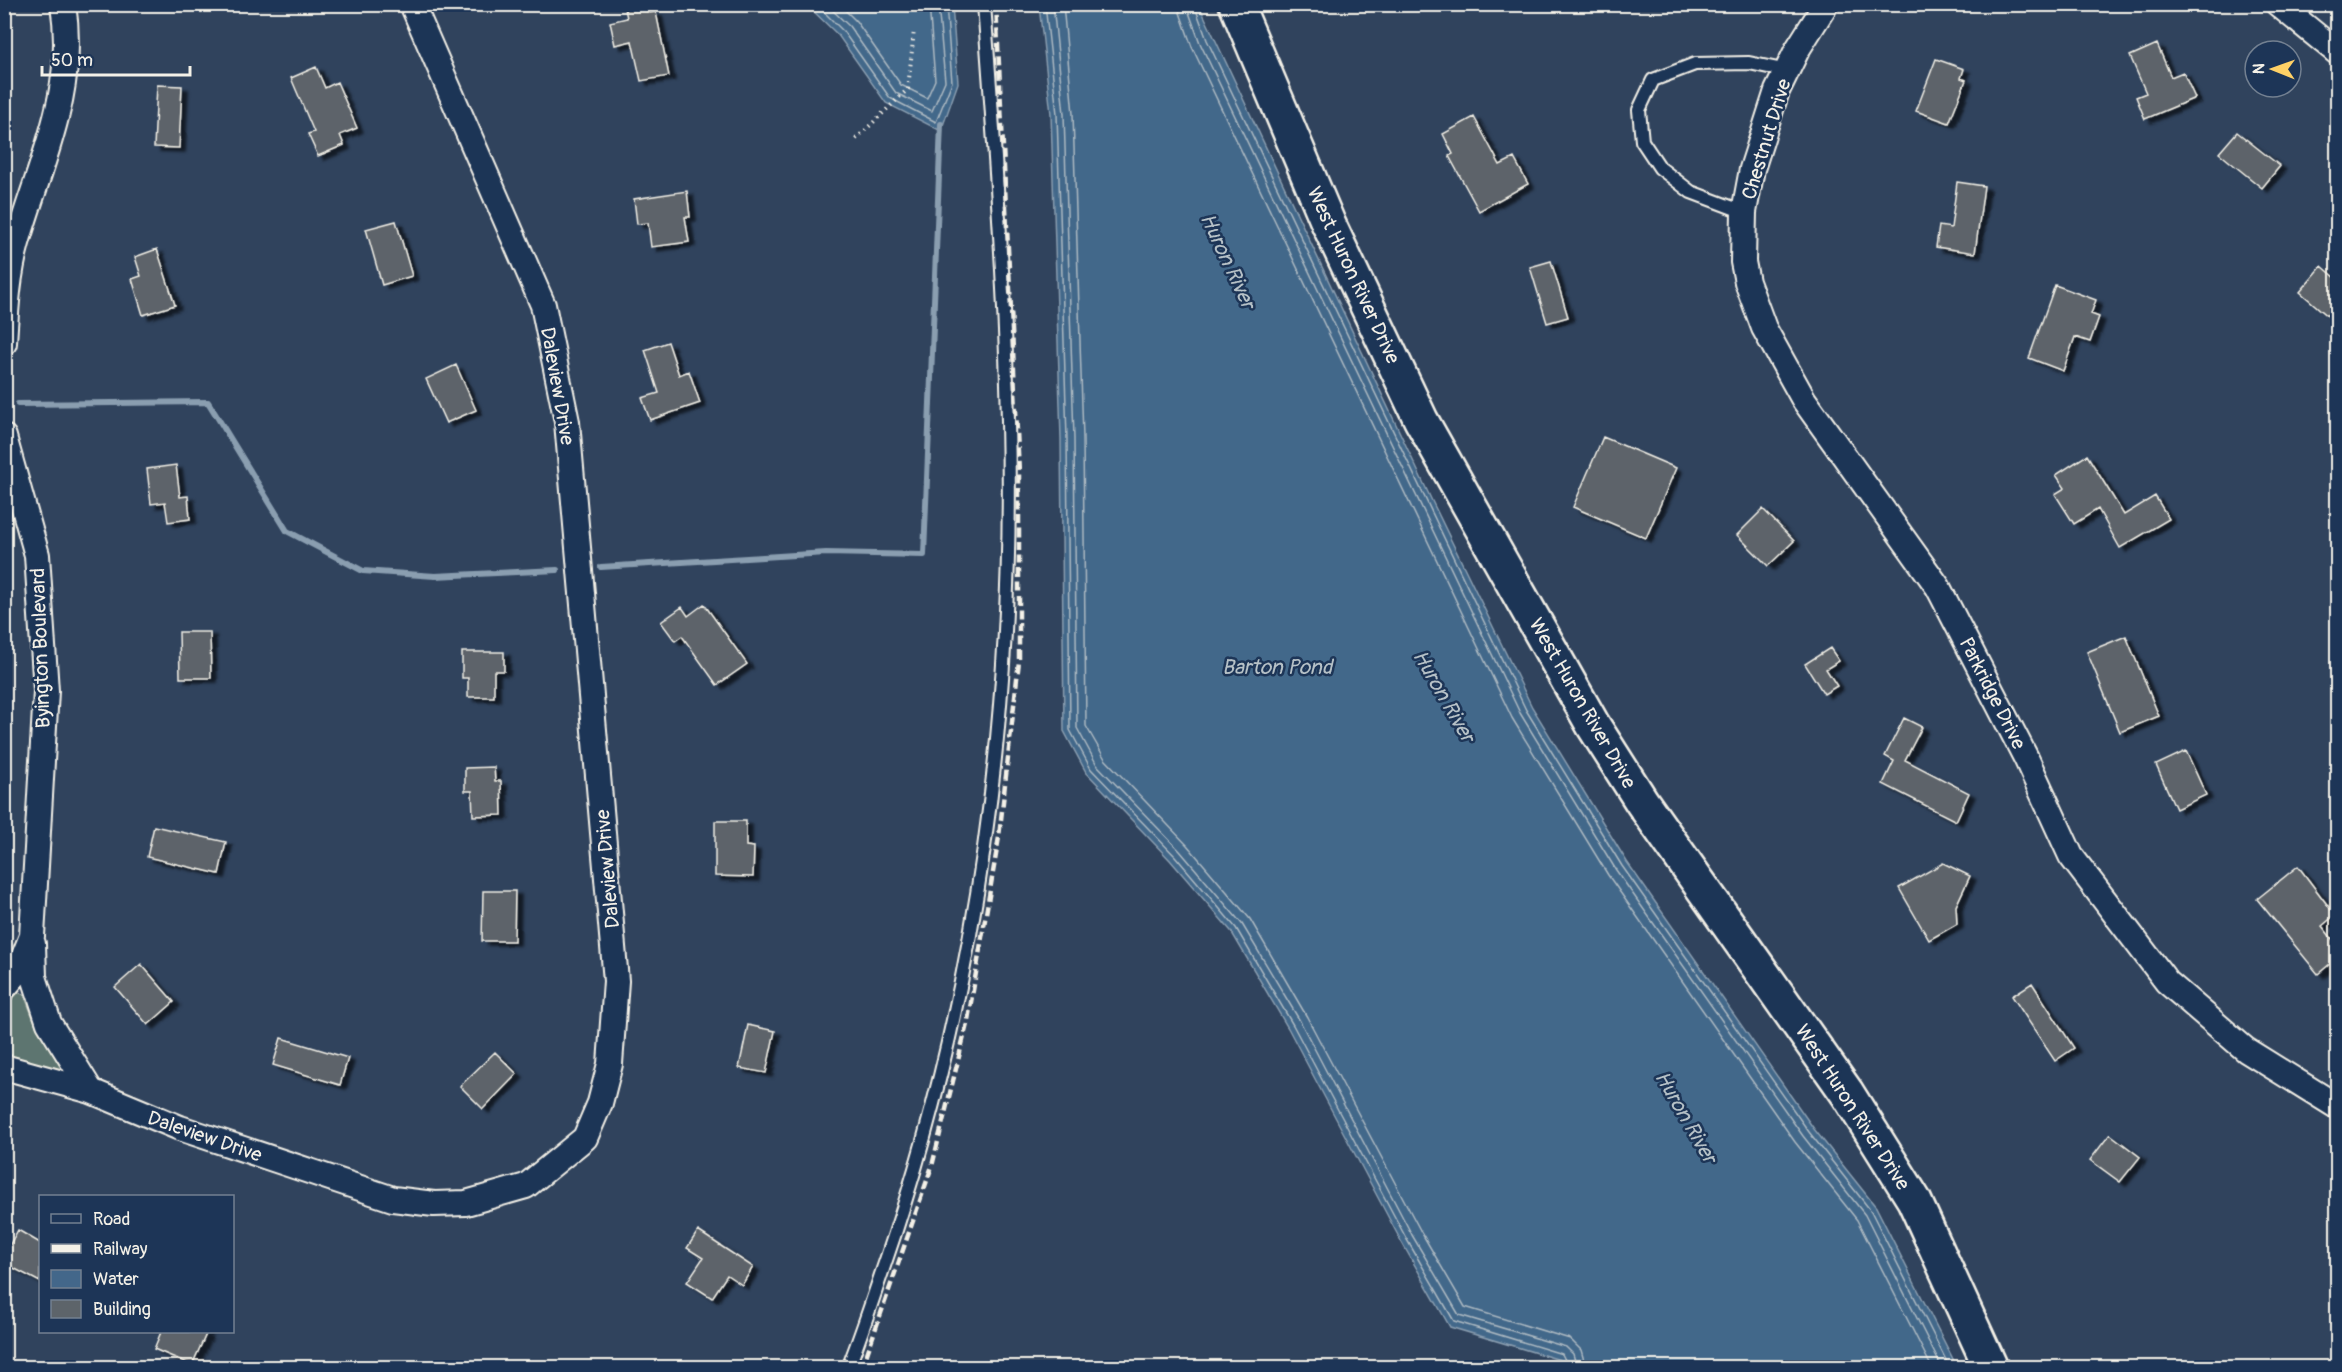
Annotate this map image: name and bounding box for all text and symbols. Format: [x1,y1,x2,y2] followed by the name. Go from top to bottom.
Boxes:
[42,39,190,77] scale bar
[2243,39,2303,99] north arrow
[51,49,93,72] text: 50 m
[2249,63,2269,74] text: N
[1736,76,1797,203] street label: Chestnut Drive
[1301,183,1406,368] street label: West Huron River Drive
[1194,209,1262,316] water label: Huron River
[535,325,580,447] street label: Daleview Drive
[25,567,56,729] street label: Byington Boulevard
[1524,614,1642,793] street label: West Huron River Drive
[1954,633,2032,754] street label: Parkridge Drive
[1406,645,1482,749] water label: Huron River
[1222,654,1335,681] water label: Barton Pond
[590,808,625,930] street label: Daleview Drive
[1790,1020,1916,1195] street label: West Huron River Drive
[1648,1066,1724,1170] water label: Huron River
[144,1105,265,1168] street label: Daleview Drive
[39,1195,234,1333] legend
[93,1208,130,1231] text: Road
[93,1238,148,1261] text: Railway
[93,1268,139,1291] text: Water
[93,1298,151,1321] text: Building

